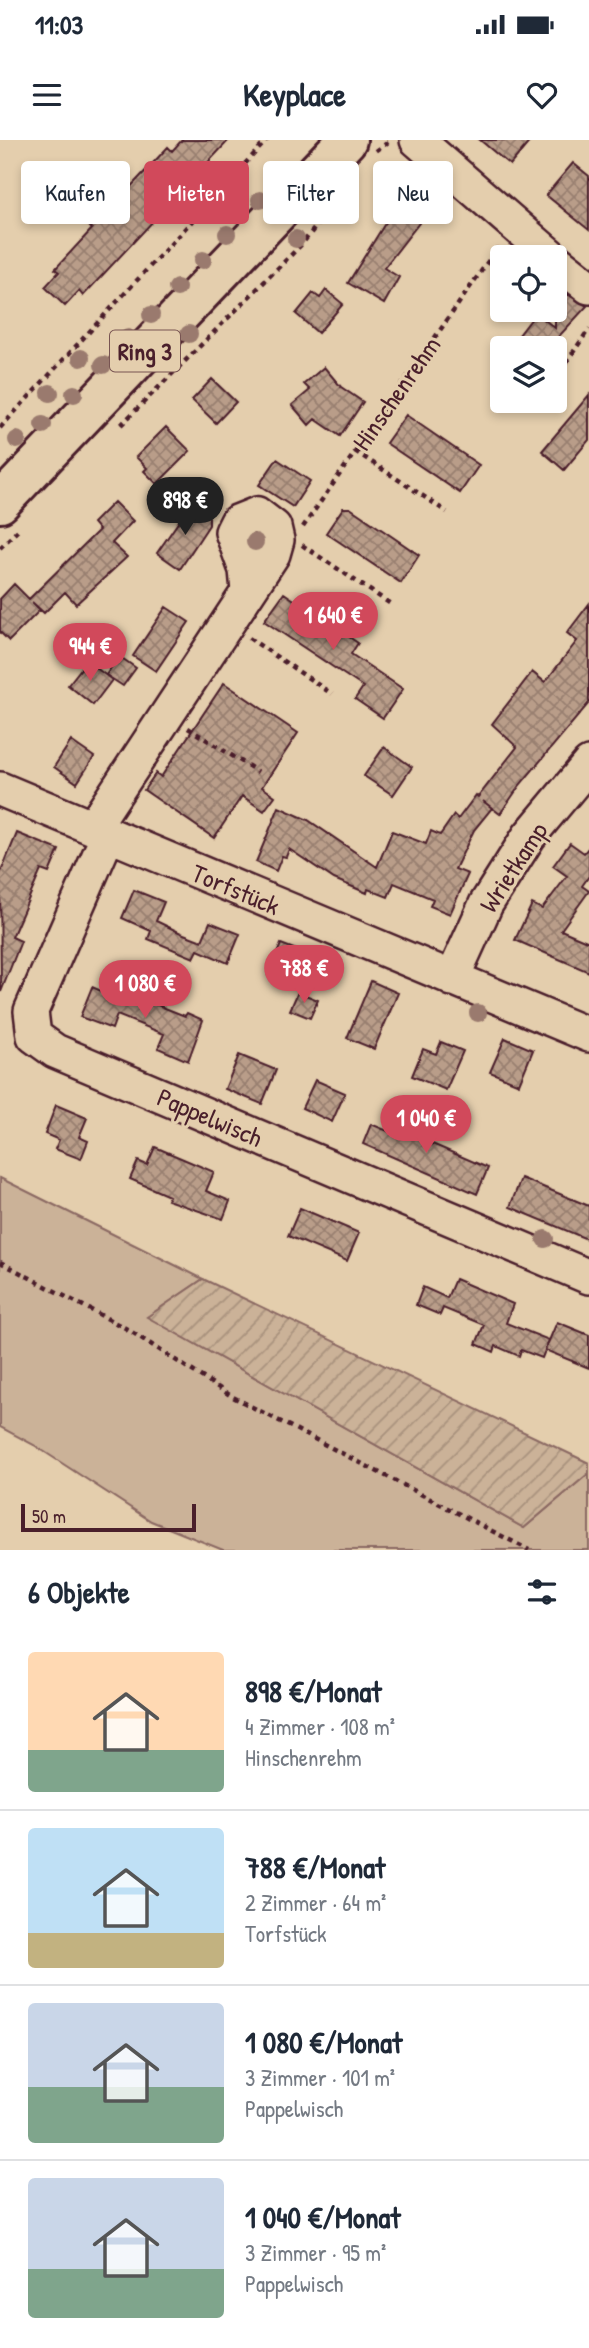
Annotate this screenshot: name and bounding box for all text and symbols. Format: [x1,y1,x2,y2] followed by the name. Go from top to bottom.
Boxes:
[35,7,83,42] text: 11:03
[243,73,346,116] text: Keyplace
[28,76,66,114] icon: menu
[523,76,561,114] icon: heart
[21,161,130,224] chip: Kaufen
[144,161,249,224] chip: Mieten
[263,161,359,224] chip: Filter
[373,161,453,224] chip: Neu
[490,245,567,413] map controls
[490,245,567,322] button: locate
[344,329,448,457] street label: Hinschenrehm
[110,330,180,372] road number: Ring 3
[490,336,567,413] button: layers
[136,478,234,537] pin: 898 €
[163,484,207,515] text: 898 €
[268,592,398,652] pin: 1 640 €
[304,599,362,630] text: 1 640 €
[41,624,139,683] pin: 944 €
[69,630,111,661] text: 944 €
[471,815,555,919] street label: Wrietkamp
[187,855,285,923] street label: Torfstück
[255,946,353,1005] pin: 788 €
[280,952,328,983] text: 788 €
[80,960,210,1020] pin: 1 080 €
[115,967,175,998] text: 1 080 €
[152,1079,268,1155] street label: Pappelwisch
[361,1096,491,1155] pin: 1 040 €
[396,1102,456,1133] text: 1 040 €
[21,1501,196,1533] scale bar
[32,1503,66,1529] text: 50 m
[28,1572,130,1612] text: 6 Objekte
[523,1573,561,1611] icon: filters
[245,1671,382,1711] text: 898 €/Monat
[84,1680,168,1764] icon: home
[245,1711,395,1742] text: 4 Zimmer · 108 m²
[245,1742,362,1773] text: Hinschenrehm
[245,1847,385,1887] text: 788 €/Monat
[84,1856,168,1940] icon: home
[245,1887,386,1918] text: 2 Zimmer · 64 m²
[245,1918,327,1949] text: Torfstück
[245,2022,402,2062] text: 1 080 €/Monat
[84,2031,168,2115] icon: home
[245,2062,395,2093] text: 3 Zimmer · 101 m²
[245,2093,343,2124] text: Pappelwisch
[245,2197,401,2237] text: 1 040 €/Monat
[84,2206,168,2290] icon: home
[245,2237,386,2268] text: 3 Zimmer · 95 m²
[245,2268,343,2299] text: Pappelwisch

